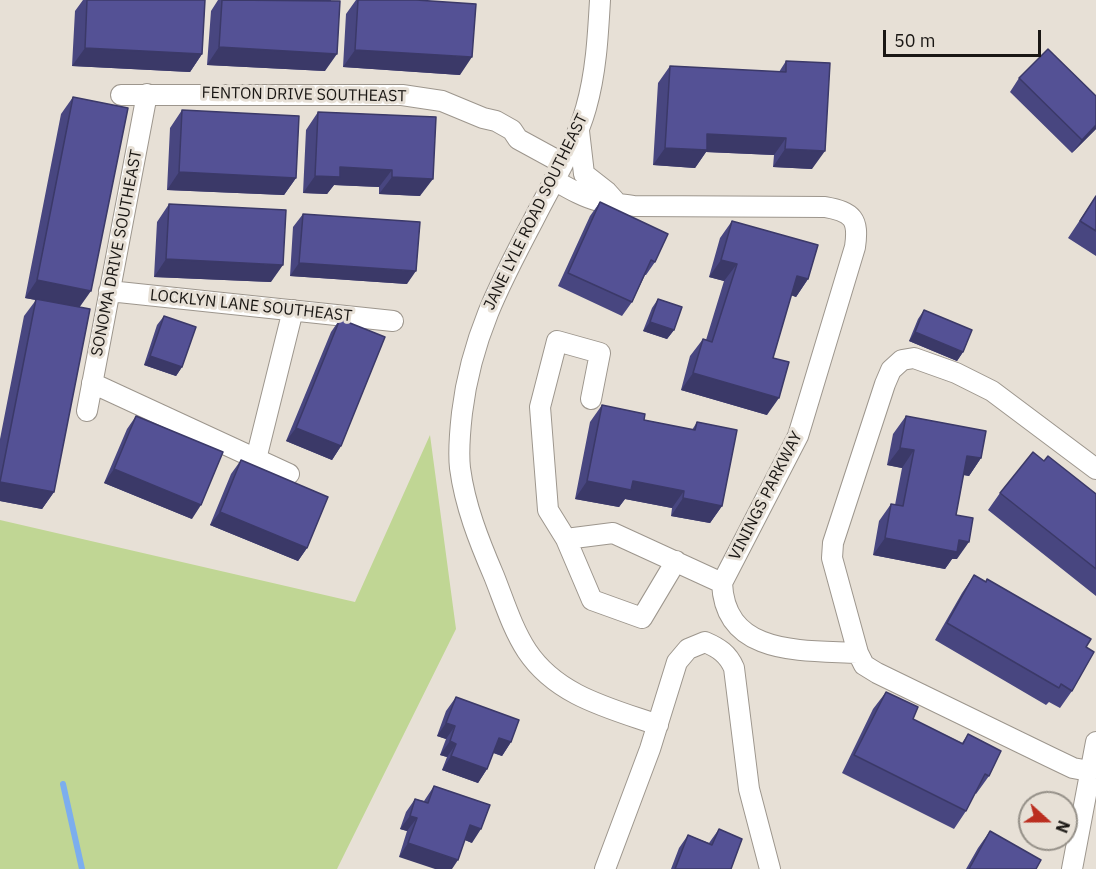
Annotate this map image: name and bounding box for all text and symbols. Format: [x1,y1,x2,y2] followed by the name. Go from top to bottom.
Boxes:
[886,18,1044,56] scale bar
[894,29,936,52] text: 50 m
[201,84,407,106] street label: FENTON DRIVE SOUTHEAST
[480,111,592,313] street label: JANE LYLE ROAD SOUTHEAST
[88,148,146,358] street label: SONOMA DRIVE SOUTHEAST
[149,286,353,326] street label: LOCKLYN LANE SOUTHEAST
[725,428,807,564] street label: VININGS PARKWAY
[1018,791,1078,851] north arrow
[1052,818,1074,836] text: N

